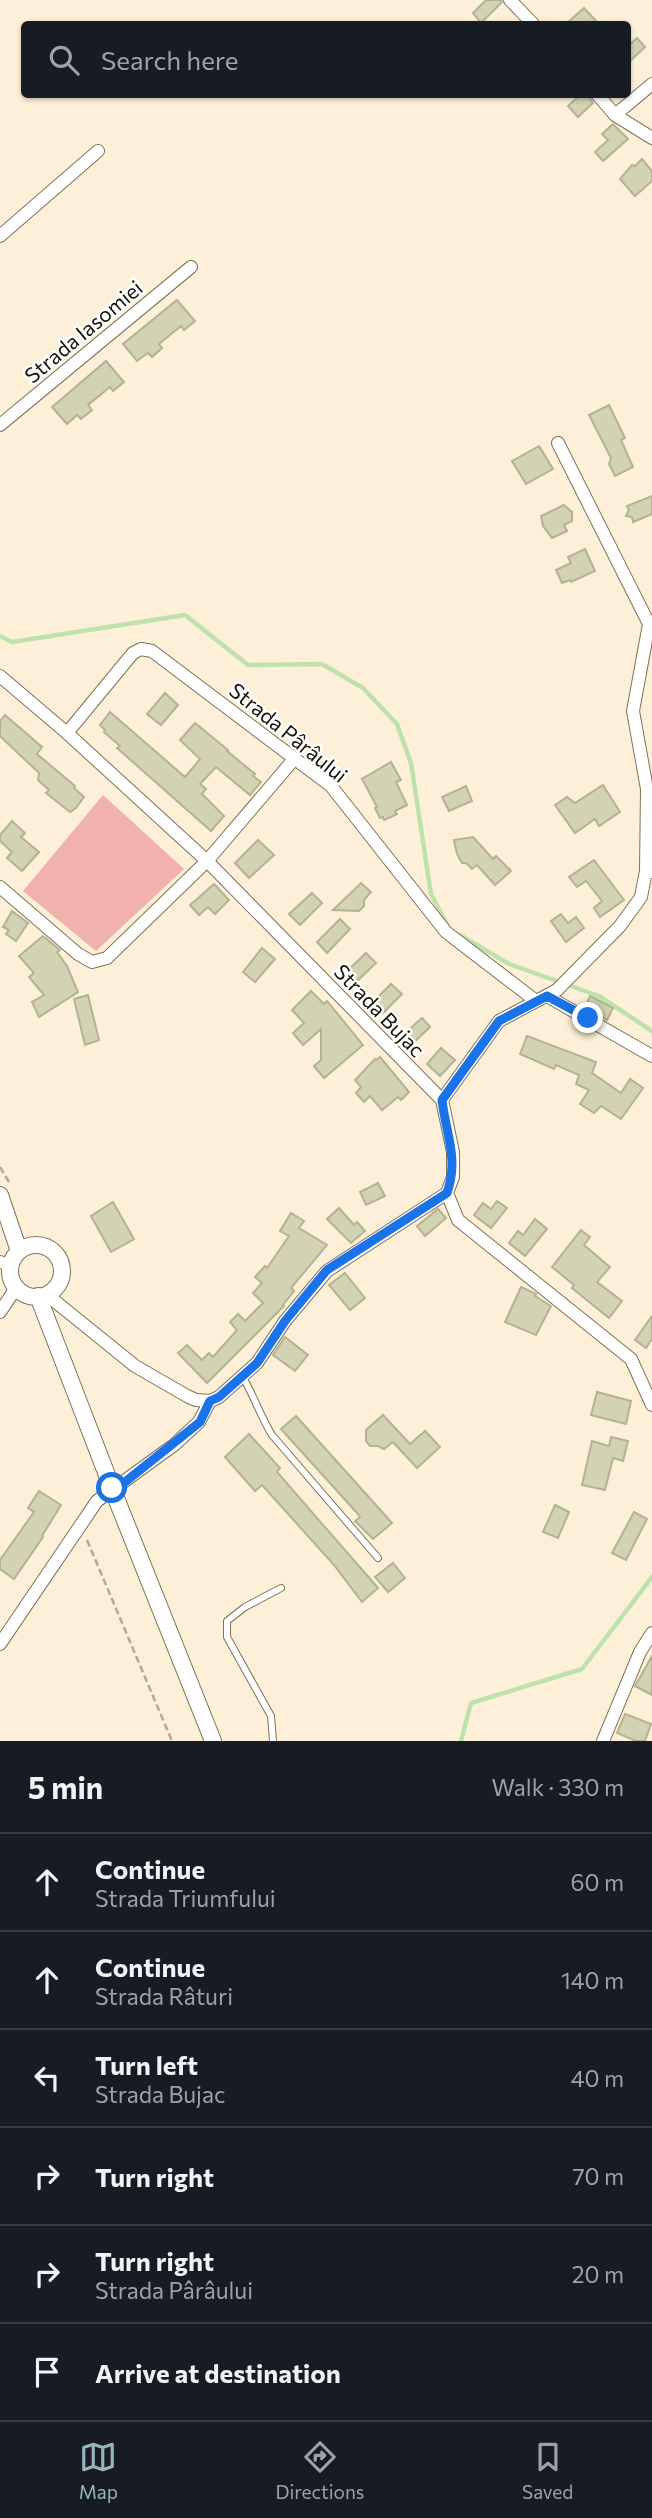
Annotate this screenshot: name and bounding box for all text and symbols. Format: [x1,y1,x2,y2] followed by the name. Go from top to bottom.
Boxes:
[21,21,631,98] search box
[45,41,83,79] icon: search
[101,44,239,75] text: Search here
[19,274,147,388] street label: Strada Iasomiei
[225,677,353,787] street label: Strada Pârâului
[330,959,430,1061] street label: Strada Bujac
[572,1002,603,1033] route end
[96,1472,127,1503] route start
[28,1768,103,1805] text: 5 min
[492,1773,624,1801] text: Walk · 330 m
[95,1853,205,1884] text: Continue
[28,1863,66,1901] icon: ahead
[571,1868,624,1896] text: 60 m
[95,1884,276,1912] text: Strada Triumfului
[95,1951,205,1982] text: Continue
[28,1961,66,1999] icon: ahead
[561,1966,624,1994] text: 140 m
[95,1982,233,2010] text: Strada Râturi
[95,2049,198,2080] text: Turn left
[28,2059,66,2097] icon: left
[571,2064,624,2092] text: 40 m
[95,2080,225,2108] text: Strada Bujac
[28,2157,66,2195] icon: right
[95,2161,214,2192] text: Turn right
[572,2162,624,2190] text: 70 m
[95,2245,214,2276] text: Turn right
[28,2255,66,2293] icon: right
[572,2260,624,2288] text: 20 m
[95,2276,253,2304] text: Strada Pârâului
[28,2353,66,2391] icon: arrive
[95,2357,341,2388] text: Arrive at destination
[79,2438,118,2503] tab: Map
[275,2438,365,2503] tab: Directions
[522,2438,573,2503] tab: Saved

